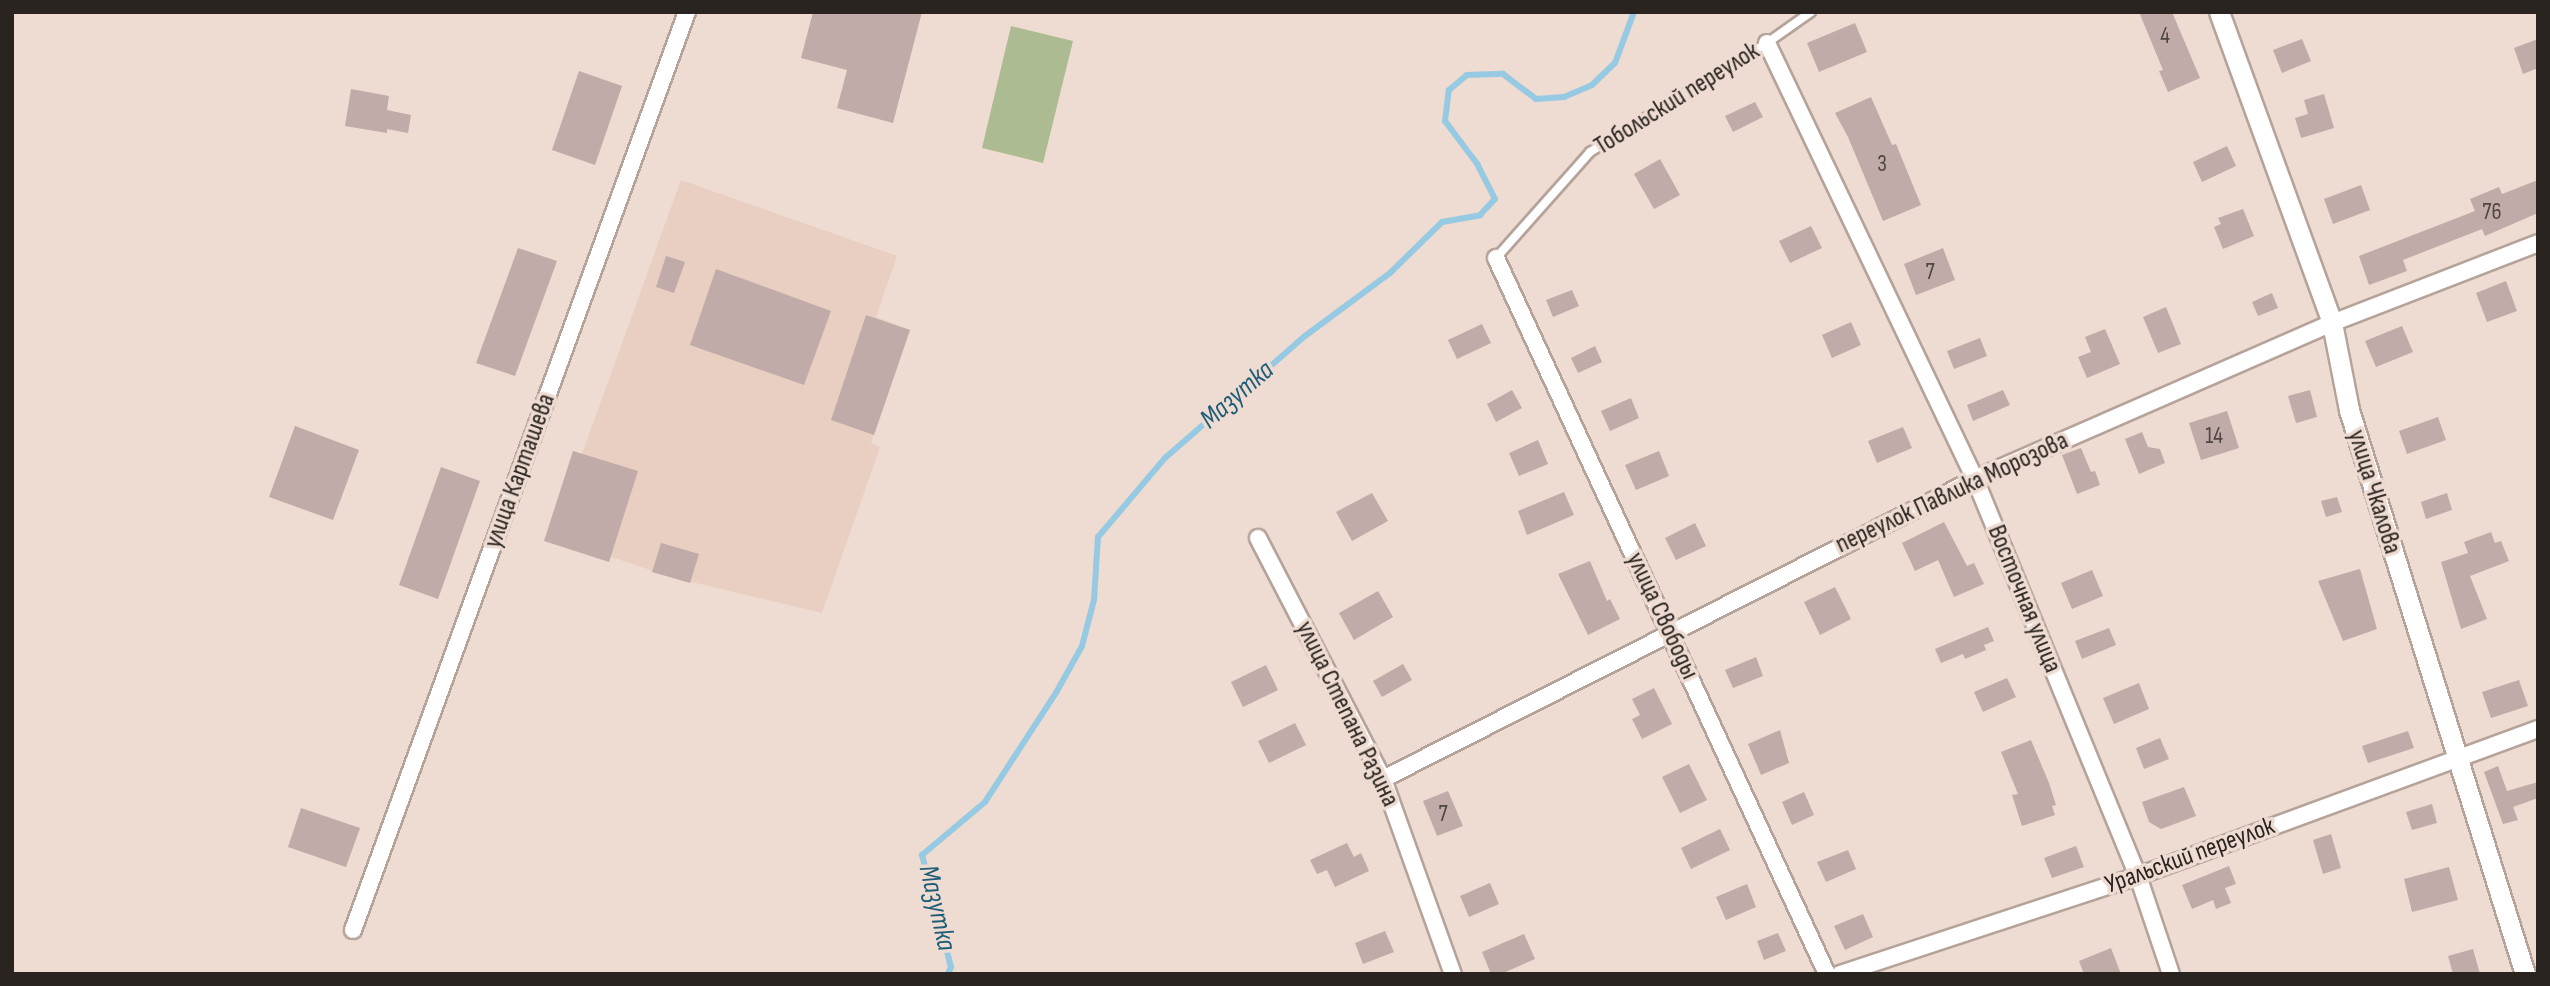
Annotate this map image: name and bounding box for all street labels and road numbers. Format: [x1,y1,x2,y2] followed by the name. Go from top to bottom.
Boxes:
[1589,36,1765,162] street label: Тобольский переулок
[478,390,562,552] street label: улица Карташева
[1831,425,2073,561] street label: переулок Павлика Морозова
[2340,426,2408,558] street label: улица Чкалова
[1980,521,2068,677] street label: Восточная улица
[1619,548,1705,684] street label: улица Свободы
[1289,616,1405,812] street label: улица Степана Разина
[2101,811,2279,901] street label: Уральский переулок

